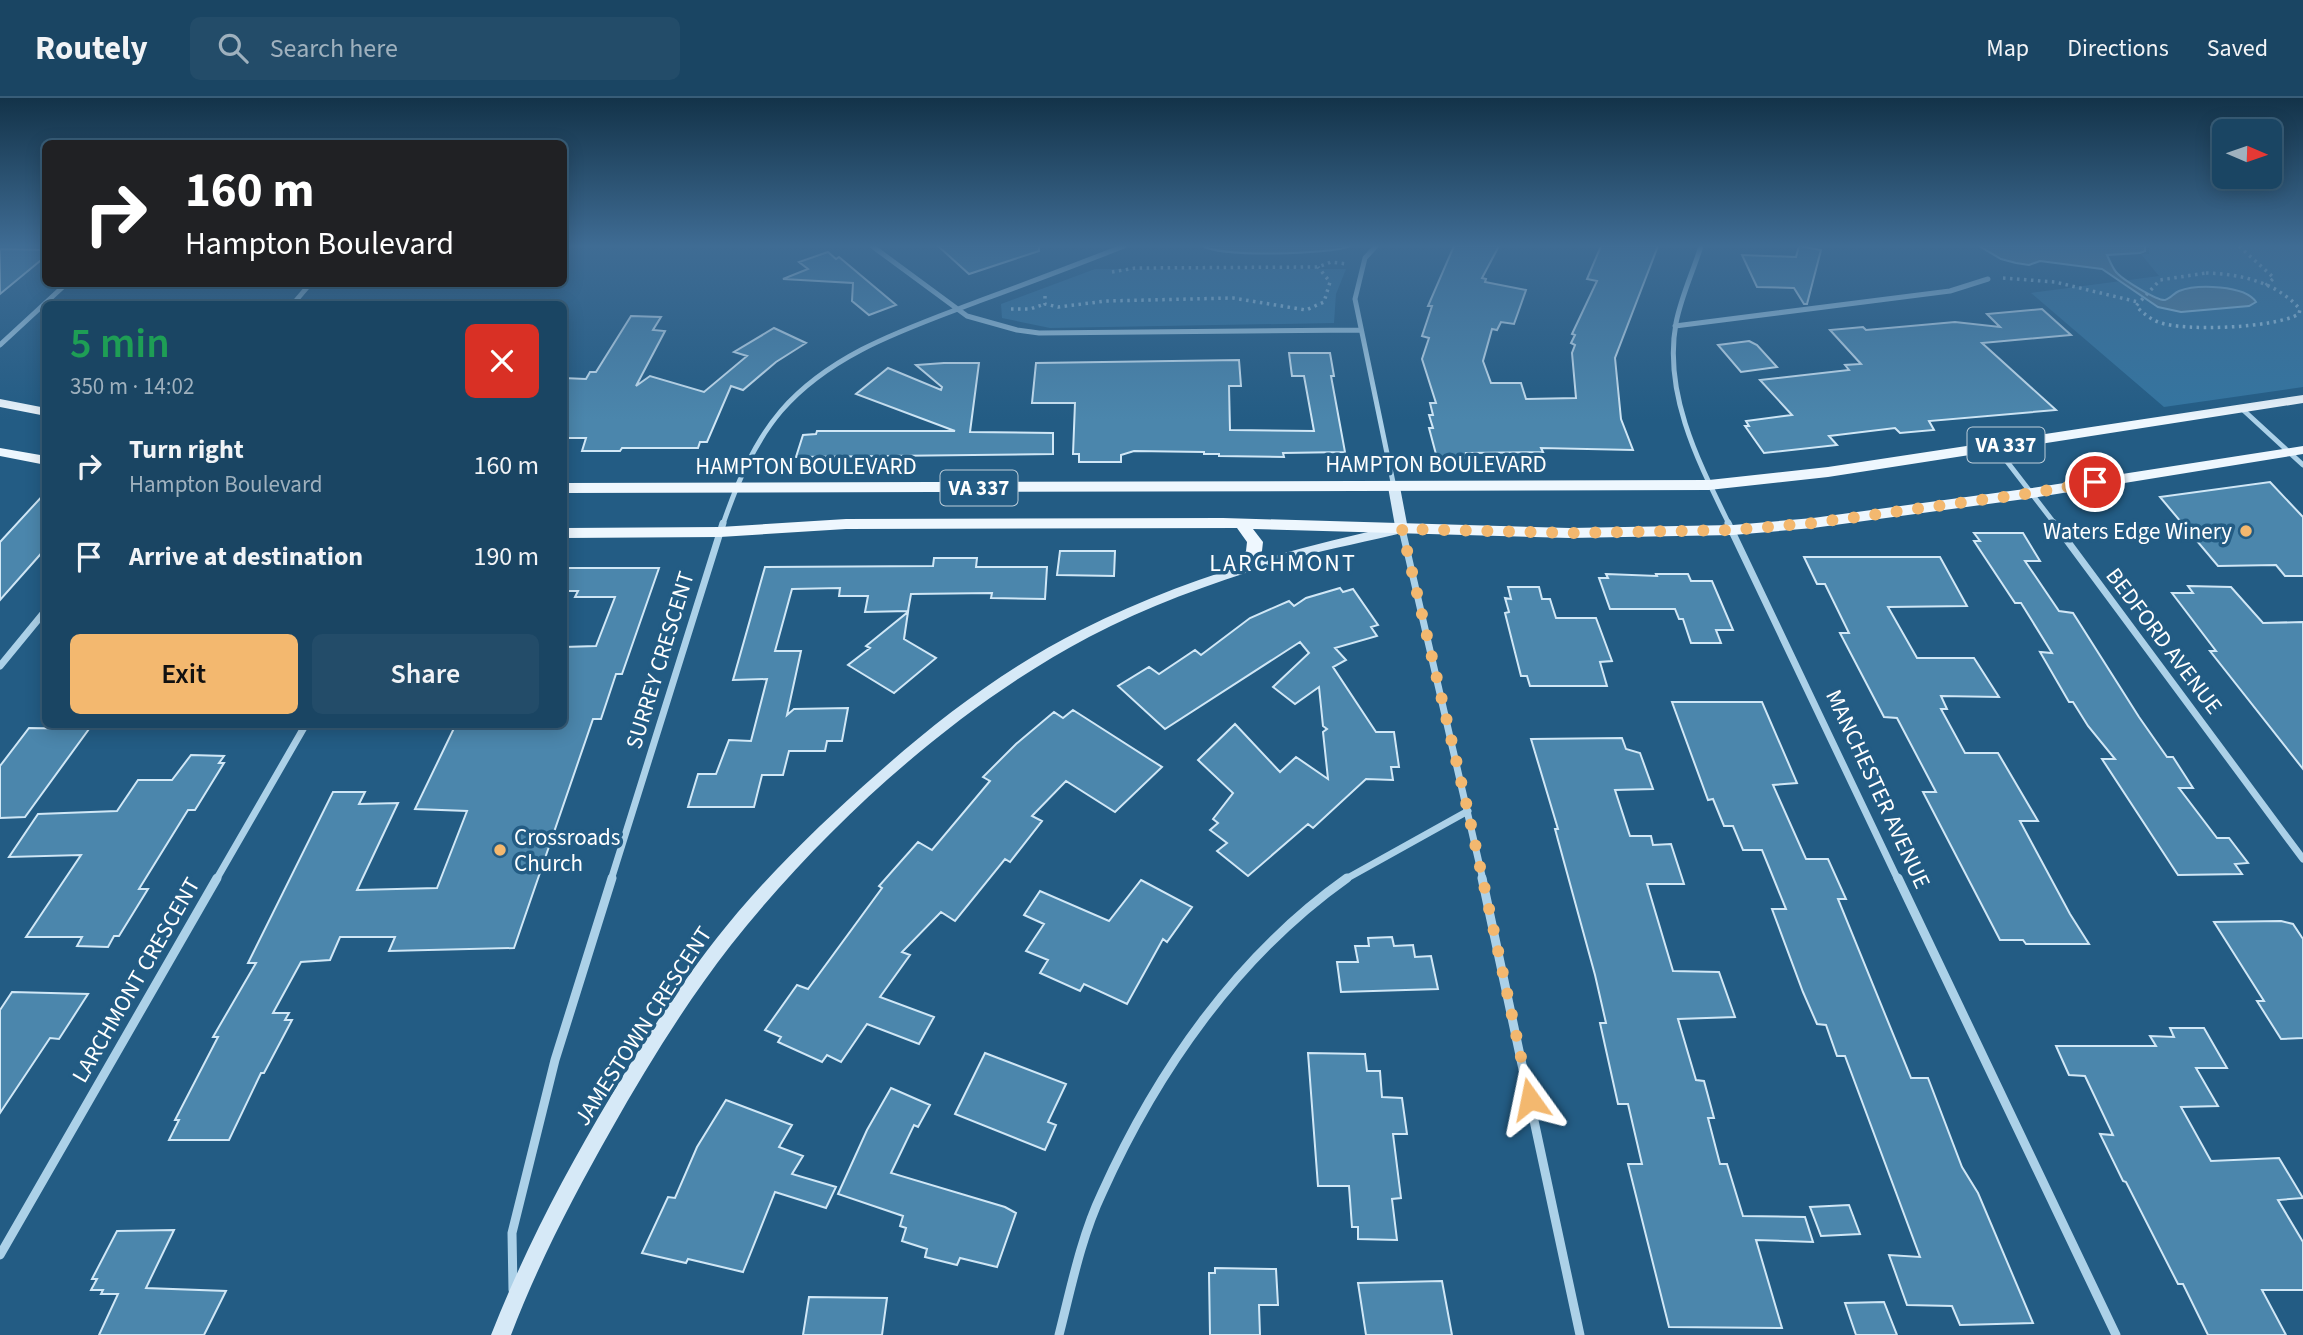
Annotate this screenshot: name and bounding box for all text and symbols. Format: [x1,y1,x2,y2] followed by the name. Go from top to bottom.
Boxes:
[190,17,680,80] search box
[35,25,148,72] text: Routely
[214,29,252,67] icon: search
[270,30,398,67] text: Search here
[1986,31,2029,66] text: Map
[2067,31,2169,66] text: Directions
[2207,31,2268,66] text: Saved
[2212,119,2282,189] north arrow
[2212,119,2282,189] map controls
[185,156,314,226] text: 160 m
[70,168,161,259] icon: right
[185,221,454,267] text: Hampton Boulevard
[70,314,170,374] text: 5 min
[465,324,539,398] button: close
[70,370,194,403] text: 350 m · 14:02
[1968,428,2044,462] road number: VA 337
[129,431,244,468] text: Turn right
[70,447,108,485] icon: right
[473,447,539,484] text: 160 m
[1325,448,1547,481] street label: HAMPTON BOULEVARD
[695,450,917,483] street label: HAMPTON BOULEVARD
[2065,452,2125,512] pin
[2076,463,2114,501] icon: arrive
[129,468,322,501] text: Hampton Boulevard
[940,470,1018,506] road number: VA 337
[2043,515,2232,548] place label: Waters Edge Winery
[2238,523,2254,539] marker: Waters Edge Winery
[70,538,108,576] icon: arrive
[129,538,363,575] text: Arrive at destination
[473,538,539,575] text: 190 m
[1209,546,1357,581] district label: LARCHMONT
[2098,561,2230,721] street label: BEDFORD AVENUE
[617,567,703,753] street label: SURREY CRESCENT
[70,634,298,714] button: Exit
[312,634,539,714] button: Share
[1817,684,1939,894] street label: MANCHESTER AVENUE
[514,821,620,880] place label: Crossroads Church
[492,842,508,858] marker: Crossroads Church
[64,871,208,1089] street label: LARCHMONT CRESCENT
[566,920,720,1132] street label: JAMESTOWN CRESCENT
[1493,1062,1567,1136] position arrow

